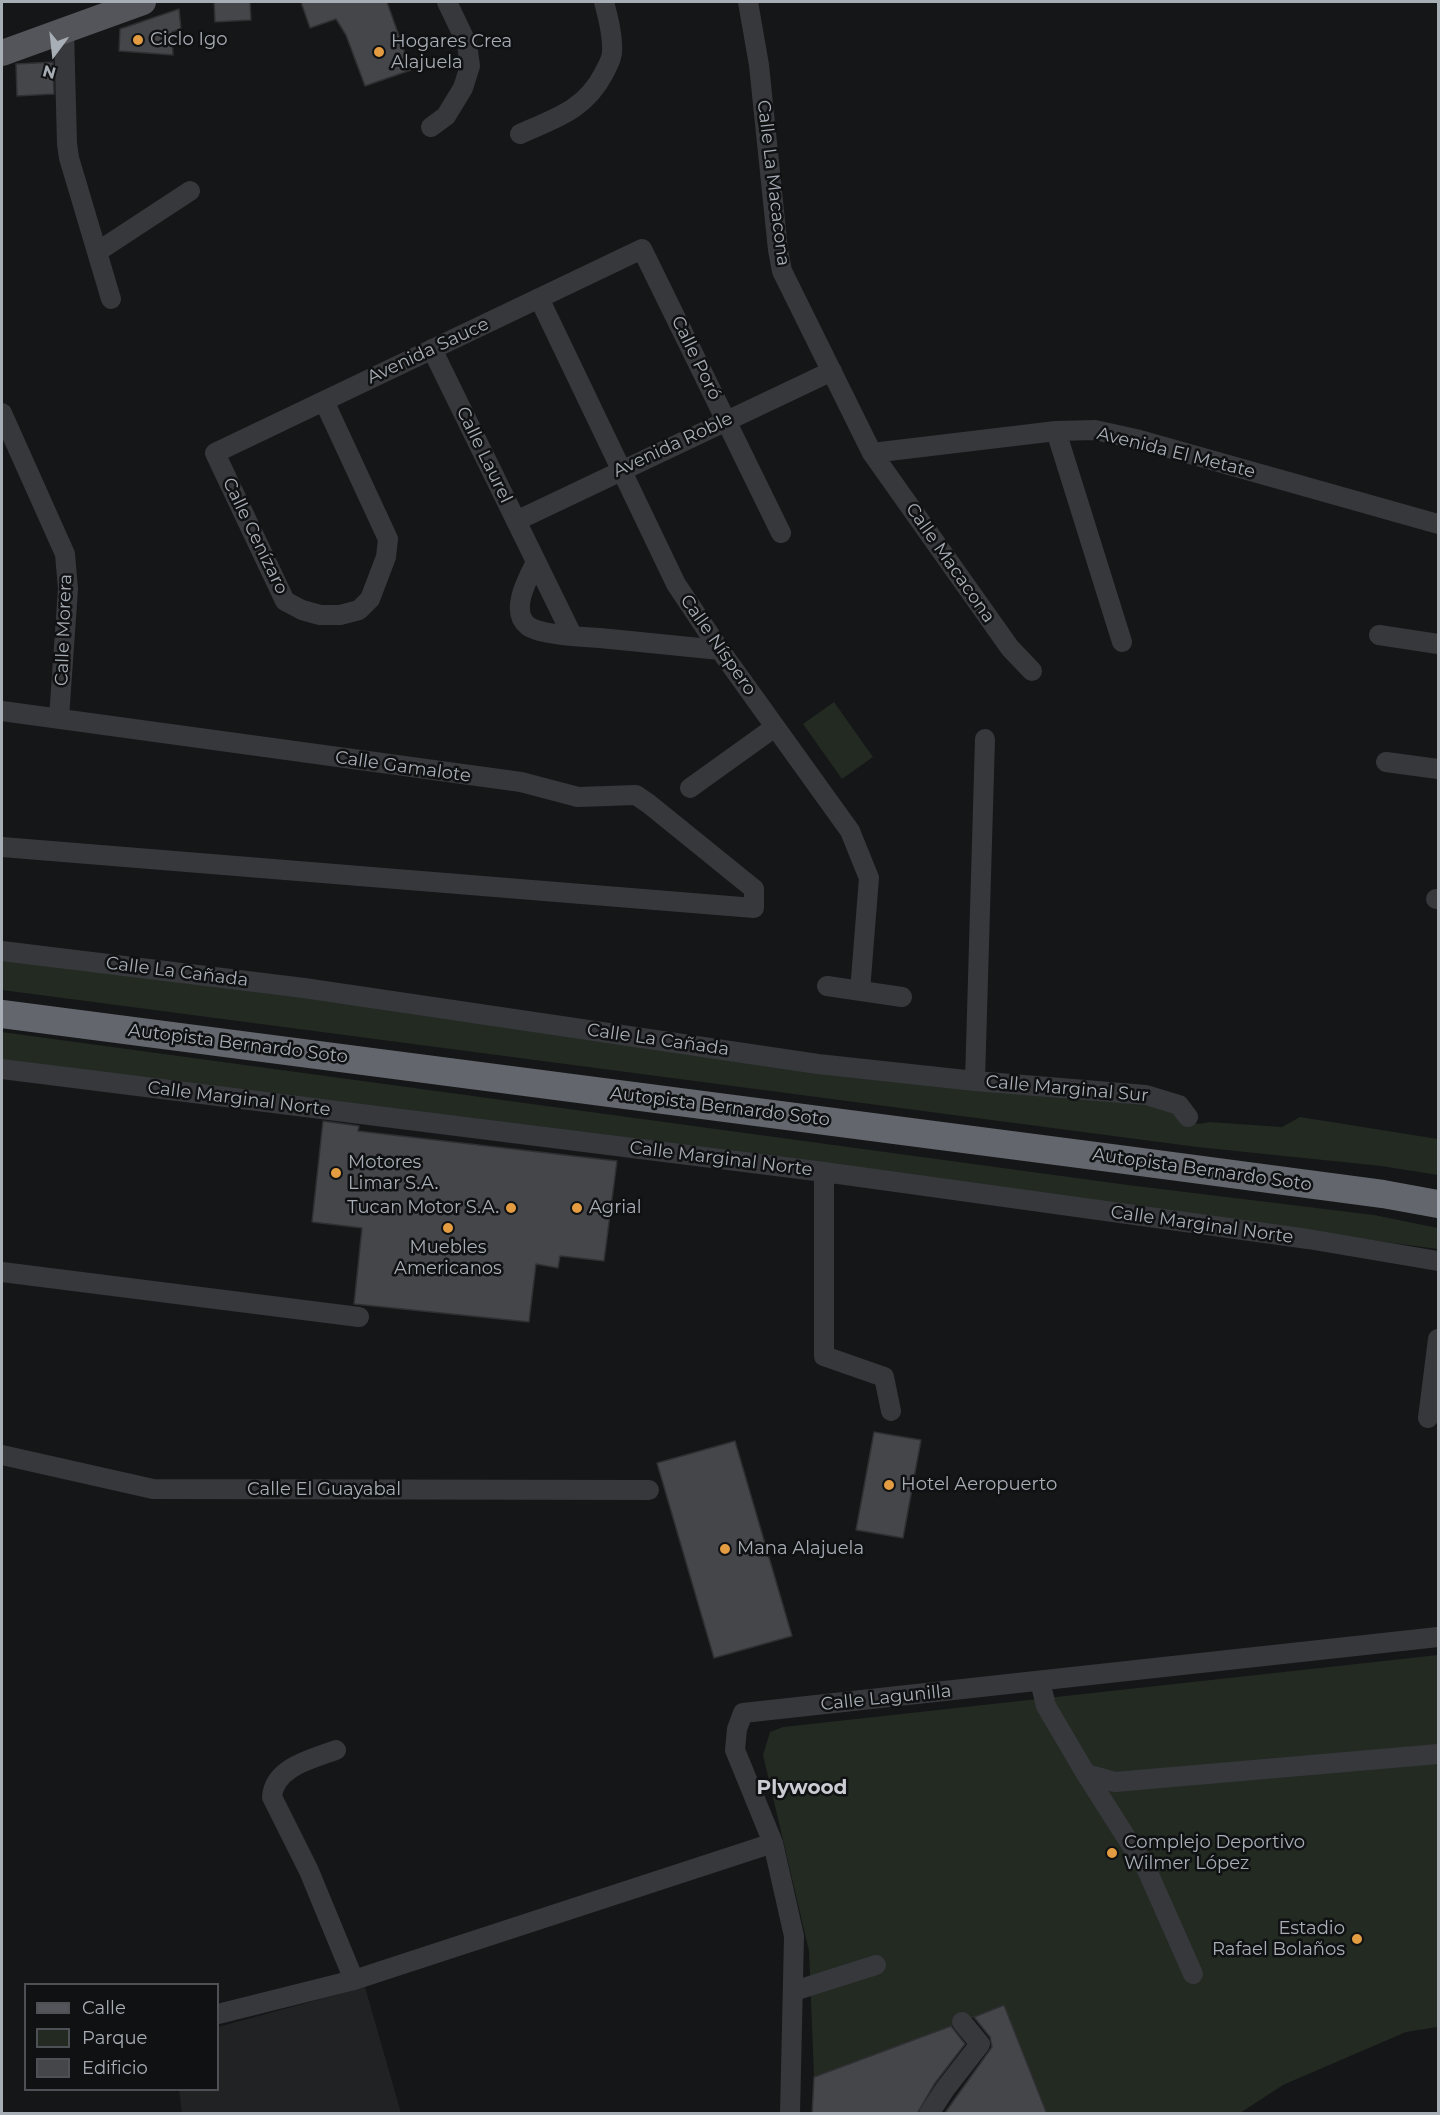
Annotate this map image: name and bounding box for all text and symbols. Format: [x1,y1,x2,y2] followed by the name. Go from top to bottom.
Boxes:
[24,24,84,84] north arrow
[150,29,227,51] place label: Ciclo Igo
[391,31,512,74] place label: Hogares Crea Alajuela
[131,33,145,47] marker: Ciclo Igo
[372,45,386,59] marker: Hogares Crea Alajuela
[41,61,58,83] text: N
[752,99,794,267] street label: Calle La Macacona
[666,312,726,404] street label: Calle Poró
[364,313,492,389] street label: Avenida Sauce
[451,403,517,507] street label: Calle Laurel
[610,408,736,482] street label: Avenida Roble
[1095,423,1257,483] street label: Avenida El Metate
[217,474,293,598] street label: Calle Cenízaro
[901,499,999,627] street label: Calle Macacona
[51,574,77,686] street label: Calle Morera
[675,590,761,700] street label: Calle Níspero
[334,747,472,787] street label: Calle Gamalote
[105,953,249,991] street label: Calle La Cañada
[586,1019,730,1061] street label: Calle La Cañada
[127,1020,349,1068] street label: Autopista Bernardo Soto
[985,1071,1149,1107] street label: Calle Marginal Sur
[146,1077,332,1121] street label: Calle Marginal Norte
[609,1083,831,1131] street label: Autopista Bernardo Soto
[628,1137,814,1181] street label: Calle Marginal Norte
[1091,1144,1313,1196] street label: Autopista Bernardo Soto
[348,1152,438,1194] place label: Motores Limar S.A.
[329,1166,343,1180] marker: Motores Limar S.A.
[347,1197,499,1219] place label: Tucan Motor S.A.
[589,1197,642,1219] place label: Agrial
[504,1201,518,1215] marker: Tucan Motor S.A.
[570,1201,584,1215] marker: Agrial
[1109,1201,1295,1249] street label: Calle Marginal Norte
[441,1221,455,1235] marker: Muebles Americanos
[394,1237,502,1280] place label: Muebles Americanos
[901,1474,1057,1496] place label: Hotel Aeropuerto
[882,1478,896,1492] marker: Hotel Aeropuerto
[247,1479,401,1501] street label: Calle El Guayabal
[737,1538,864,1560] place label: Mana Alajuela
[718,1542,732,1556] marker: Mana Alajuela
[819,1680,953,1716] street label: Calle Lagunilla
[757,1776,847,1800] district label: Plywood
[1124,1832,1305,1874] place label: Complejo Deportivo Wilmer López
[1105,1846,1119,1860] marker: Complejo Deportivo Wilmer López
[1212,1918,1345,1960] place label: Estadio Rafael Bolaños
[1350,1932,1364,1946] marker: Estadio Rafael Bolaños
[24,1983,219,2091] legend
[82,1997,126,2019] text: Calle
[82,2027,147,2049] text: Parque
[82,2057,148,2079] text: Edificio

